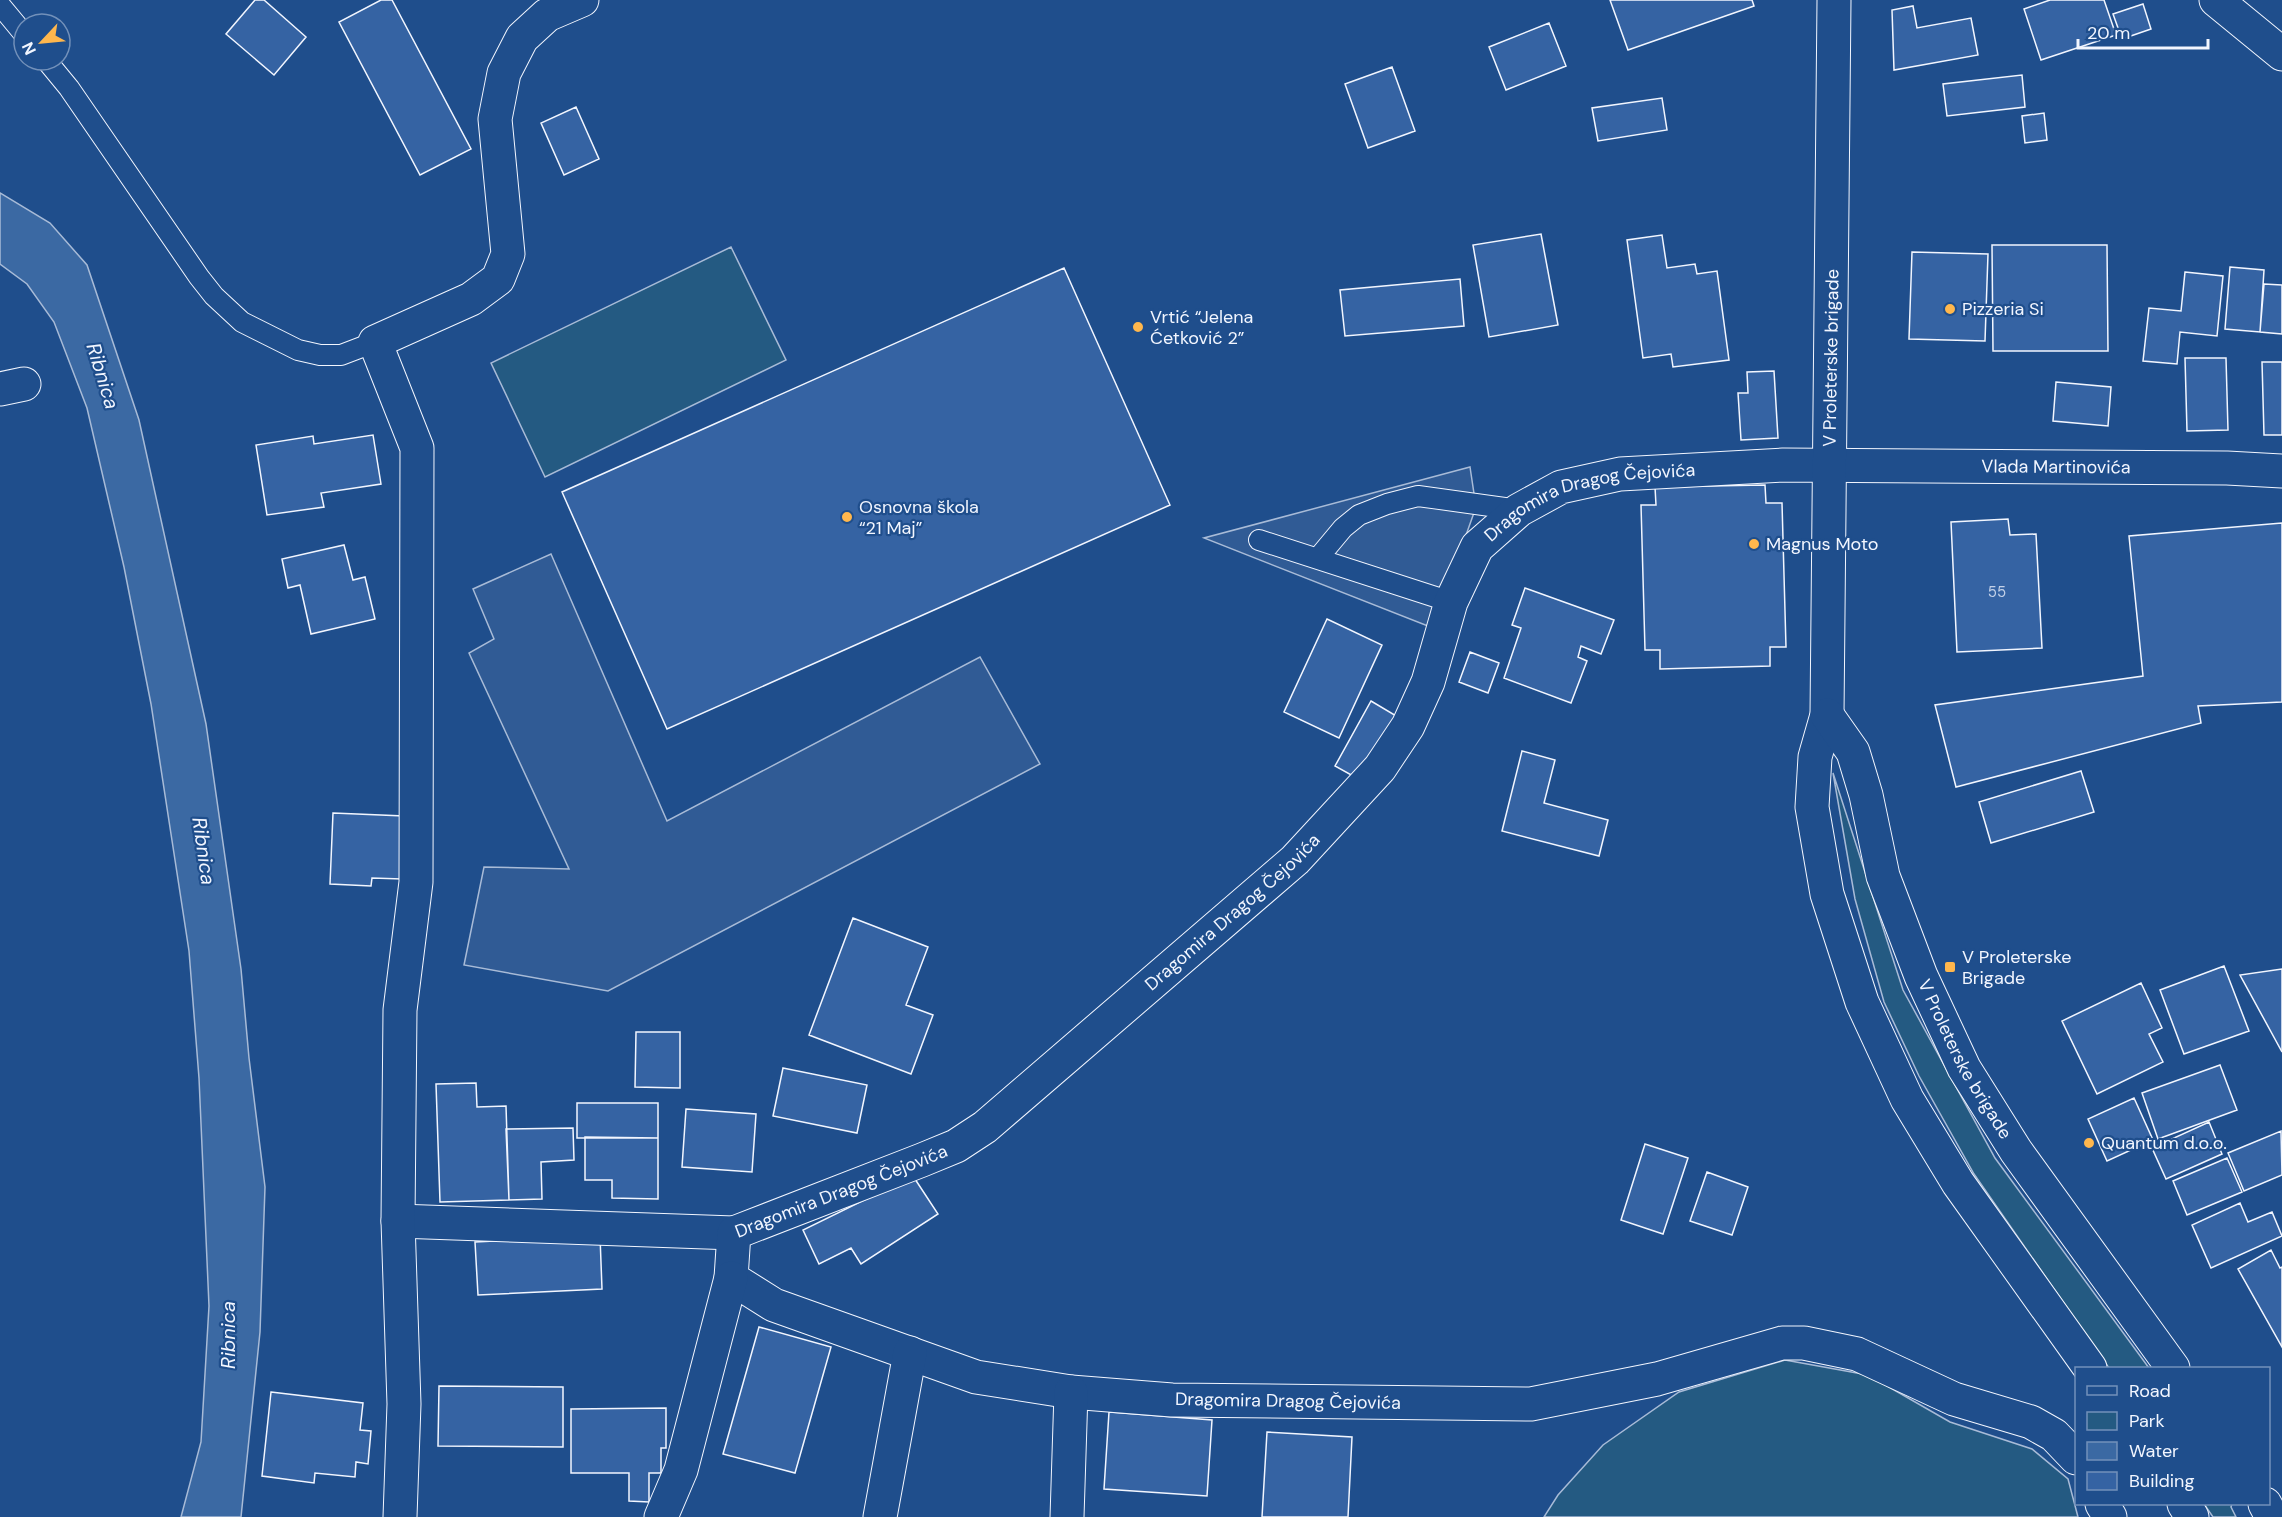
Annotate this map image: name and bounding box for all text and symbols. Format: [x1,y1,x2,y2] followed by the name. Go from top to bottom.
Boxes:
[12,12,72,72] north arrow
[2078,12,2208,50] scale bar
[2087,21,2130,45] text: 20 m
[17,39,41,58] text: N
[1817,269,1845,447] street label: V Proleterske brigade
[1962,297,2044,321] place label: Pizzeria Si
[1943,302,1957,316] marker: Pizzeria Si
[1150,305,1253,350] place label: Vrtić “Jelena Ćetković 2”
[1131,320,1145,334] marker: Vrtić “Jelena Ćetković 2”
[81,340,125,412] water label: Ribnica
[1981,454,2131,479] street label: Vlada Martinovića
[1479,458,1696,547] street label: Dragomira Dragog Čejovića
[859,495,979,540] place label: Osnovna škola “21 Maj”
[840,510,854,524] marker: Osnovna škola “21 Maj”
[1766,532,1878,556] place label: Magnus Moto
[1747,537,1761,551] marker: Magnus Moto
[1988,582,2006,602] house number: 55
[186,816,222,886] water label: Ribnica
[1140,828,1325,996] street label: Dragomira Dragog Čejovića
[1962,945,2072,990] place label: V Proleterske Brigade
[1943,960,1957,974] marker: V Proleterske Brigade
[1912,975,2018,1144] street label: V Proleterske brigade
[2101,1131,2227,1155] place label: Quantum d.o.o.
[2082,1136,2096,1150] marker: Quantum d.o.o.
[731,1139,951,1244] street label: Dragomira Dragog Čejovića
[215,1301,241,1369] water label: Ribnica
[2075,1367,2270,1505] legend
[2129,1379,2171,1403] text: Road
[1175,1387,1401,1415] street label: Dragomira Dragog Čejovića
[2129,1409,2165,1433] text: Park
[2129,1439,2179,1463] text: Water
[2129,1469,2194,1493] text: Building

